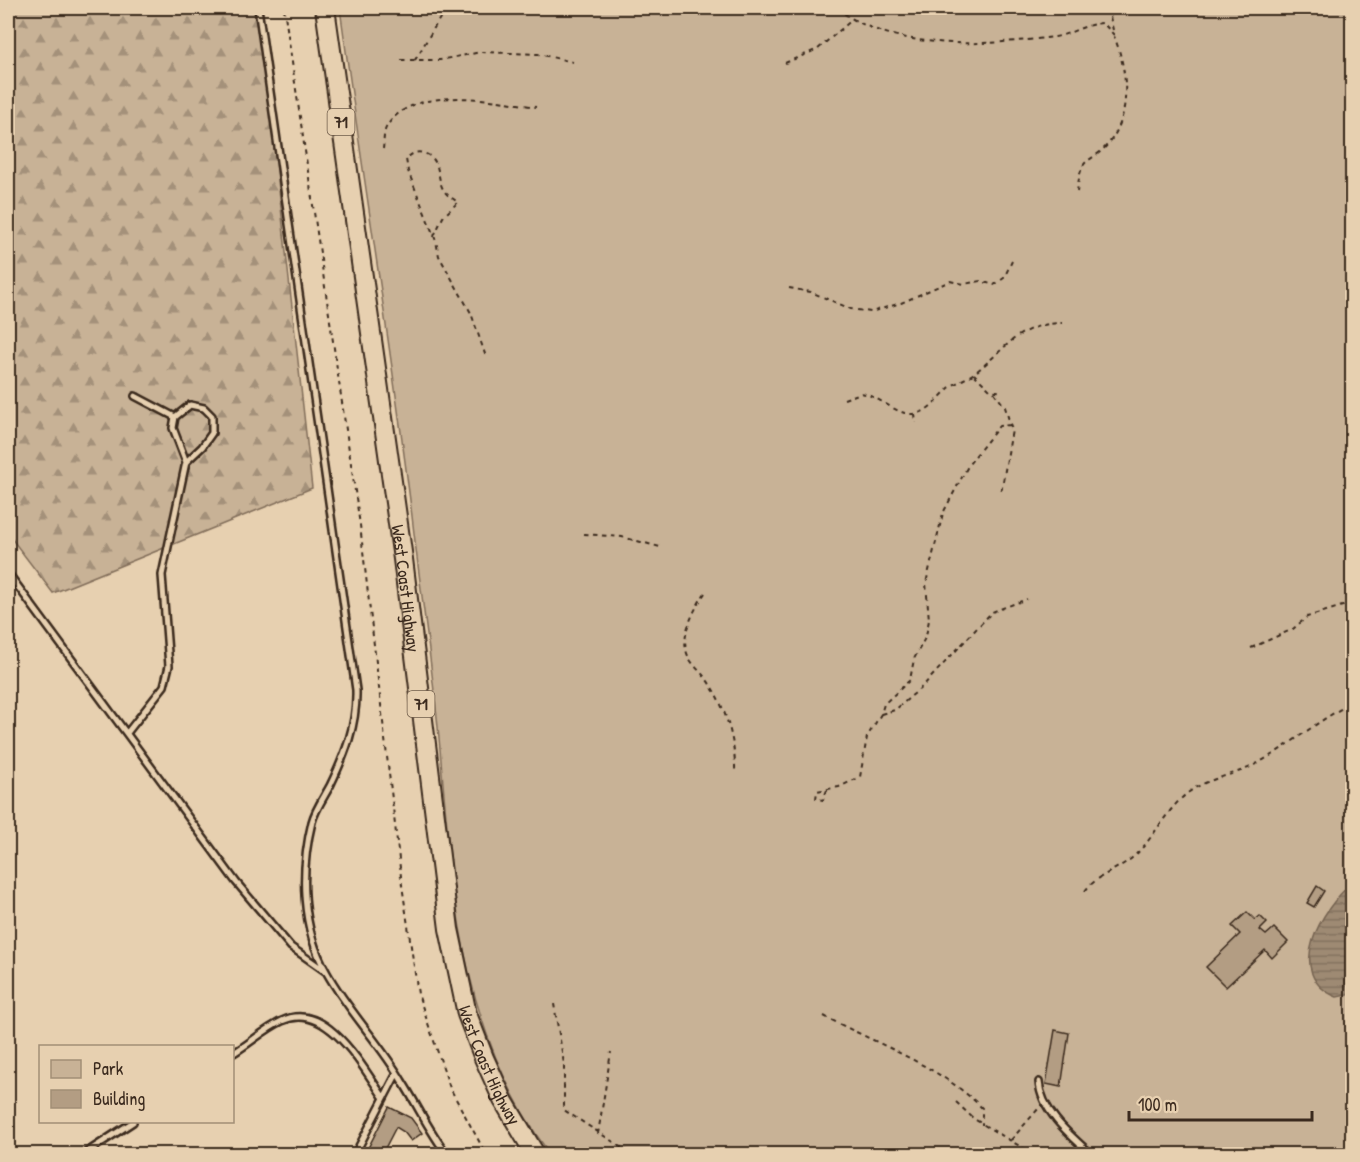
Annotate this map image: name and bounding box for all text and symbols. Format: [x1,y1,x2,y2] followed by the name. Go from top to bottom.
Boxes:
[328,109,354,135] road number: 71
[386,523,427,654] street label: West Coast Highway
[408,691,434,717] road number: 71
[453,1003,527,1130] street label: West Coast Highway
[39,1045,234,1123] legend
[93,1056,124,1081] text: Park
[1129,1084,1312,1122] scale bar
[93,1086,145,1111] text: Building
[1138,1092,1177,1117] text: 100 m

